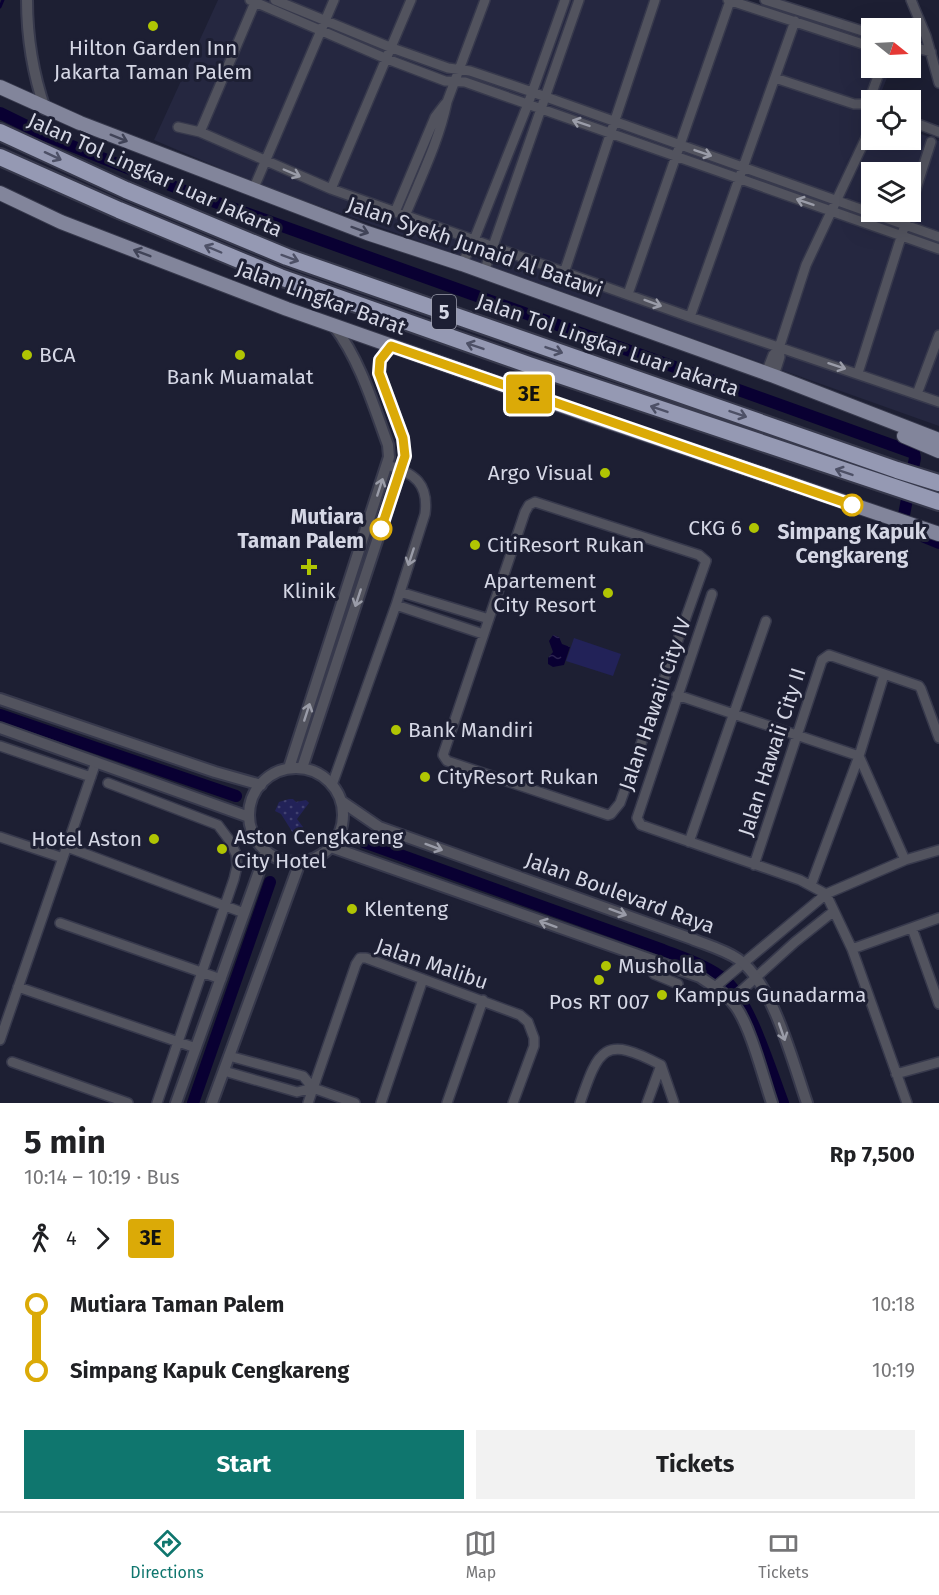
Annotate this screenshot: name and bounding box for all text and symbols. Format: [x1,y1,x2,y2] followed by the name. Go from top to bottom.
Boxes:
[861,18,921,78] north arrow
[861,18,921,222] map controls
[146,19,160,33] marker: Hilton Garden Inn Jakarta Taman Palem
[54,35,252,85] place label: Hilton Garden Inn Jakarta Taman Palem
[861,90,921,150] button: locate
[24,107,286,243] street label: Jalan Tol Lingkar Luar Jakarta
[572,116,591,127] one-way arrow
[109,133,128,144] one-way arrow
[694,149,712,160] one-way arrow
[44,151,62,163] one-way arrow
[861,162,921,222] button: layers
[282,168,300,179] one-way arrow
[344,191,606,303] street label: Jalan Syekh Junaid Al Batawi
[796,195,815,206] one-way arrow
[350,226,369,237] one-way arrow
[204,243,223,254] one-way arrow
[133,247,152,258] one-way arrow
[280,253,299,264] one-way arrow
[233,255,410,341] street label: Jalan Lingkar Barat
[473,288,743,402] street label: Jalan Tol Lingkar Luar Jakarta
[432,295,456,329] road number: 5
[643,299,662,310] one-way arrow
[466,339,484,350] one-way arrow
[39,342,76,368] place label: BCA
[544,345,562,356] one-way arrow
[20,348,34,362] marker: BCA
[233,348,247,362] marker: Bank Muamalat
[827,361,846,372] one-way arrow
[166,364,314,390] place label: Bank Muamalat
[502,374,556,414] line badge: 3E
[518,381,540,407] text: 3E
[650,403,669,414] one-way arrow
[728,410,746,421] one-way arrow
[488,460,593,486] place label: Argo Visual
[835,465,854,476] one-way arrow
[598,466,612,480] marker: Argo Visual
[375,478,386,497] one-way arrow
[841,494,863,516] marker: Simpang Kapuk Cengkareng
[238,504,364,554] place label: Mutiara Taman Palem
[688,515,742,541] place label: CKG 6
[370,518,392,540] marker: Mutiara Taman Palem
[778,519,927,569] place label: Simpang Kapuk Cengkareng
[747,521,761,535] marker: CKG 6
[487,532,644,558] place label: CitiResort Rukan
[468,538,482,552] marker: CitiResort Rukan
[405,547,416,566] one-way arrow
[300,558,318,576] marker: Klinik
[484,568,596,618] place label: Apartement City Resort
[282,578,336,604] place label: Klinik
[601,586,615,600] marker: Apartement City Resort
[352,588,363,607] one-way arrow
[613,614,697,794] street label: Jalan Hawaii City IV
[732,664,812,840] street label: Jalan Hawaii City II
[302,703,313,722] one-way arrow
[408,717,533,743] place label: Bank Mandiri
[389,723,403,737] marker: Bank Mandiri
[437,764,599,790] place label: CityResort Rukan
[418,770,432,784] marker: CityResort Rukan
[234,824,403,874] place label: Aston Cengkareng City Hotel
[31,826,142,852] place label: Hotel Aston
[147,832,161,846] marker: Hotel Aston
[215,842,229,856] marker: Aston Cengkareng City Hotel
[424,842,443,853] one-way arrow
[522,847,718,939] street label: Jalan Boulevard Raya
[364,896,448,922] place label: Klenteng
[345,902,359,916] marker: Klenteng
[608,908,627,919] one-way arrow
[540,917,558,928] one-way arrow
[372,933,492,995] street label: Jalan Malibu
[618,953,705,979] place label: Musholla
[599,959,613,973] marker: Musholla
[592,973,606,987] marker: Pos RT 007
[674,982,866,1008] place label: Kampus Gunadarma
[655,988,669,1002] marker: Kampus Gunadarma
[549,989,649,1015] place label: Pos RT 007
[777,1022,788,1041] one-way arrow
[24,1122,106,1162] text: 5 min
[830,1141,915,1168] text: Rp 7,500
[24,1165,180,1189] text: 10:14 – 10:19 · Bus
[24,1222,57,1255] icon: walk
[86,1222,119,1255] icon: forward
[140,1225,162,1251] text: 3E
[66,1226,77,1250] text: 4
[70,1291,284,1318] text: Mutiara Taman Palem
[872,1292,915,1316] text: 10:18
[70,1357,349,1384] text: Simpang Kapuk Cengkareng
[872,1358,915,1382] text: 10:19
[24,1430,464,1499] button: Start
[476,1430,915,1499] button: Tickets
[130,1527,204,1582] tab: Directions
[464,1527,497,1582] tab: Map
[758,1527,809,1582] tab: Tickets

